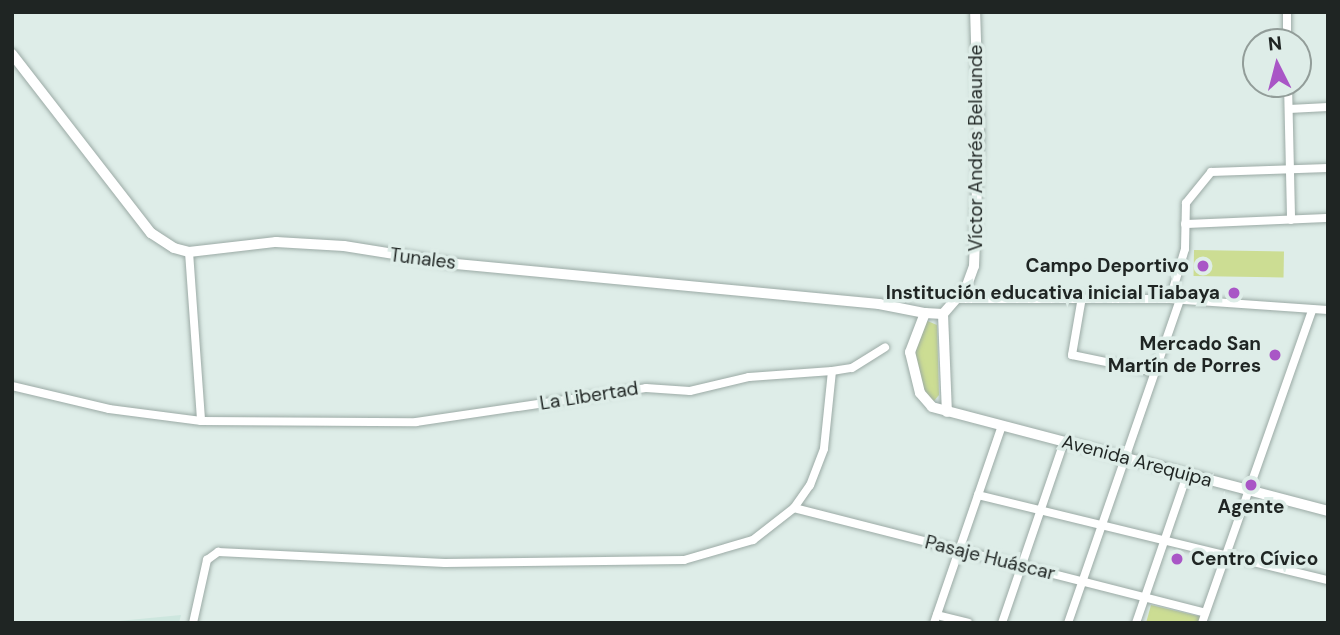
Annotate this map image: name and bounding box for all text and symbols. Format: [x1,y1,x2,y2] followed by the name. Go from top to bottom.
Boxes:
[1242,28,1312,98] north arrow
[1267,30,1283,57] text: N
[965,45,987,251] street label: Víctor Andrés Belaunde
[389,244,457,274] street label: Tunales
[1025,255,1189,277] place label: Campo Deportivo
[1195,258,1211,274] marker: Campo Deportivo
[886,282,1220,304] place label: Institución educativa inicial Tiabaya
[1226,285,1242,301] marker: Institución educativa inicial Tiabaya
[1108,333,1261,377] place label: Mercado San Martín de Porres
[1267,347,1283,363] marker: Mercado San Martín de Porres
[538,377,640,415] street label: La Libertad
[1059,430,1215,492] street label: Avenida Arequipa
[1243,477,1259,493] marker: Agente
[1218,496,1284,518] place label: Agente
[923,531,1057,585] street label: Pasaje Huáscar
[1191,548,1318,570] place label: Centro Cívico
[1169,551,1185,567] marker: Centro Cívico

